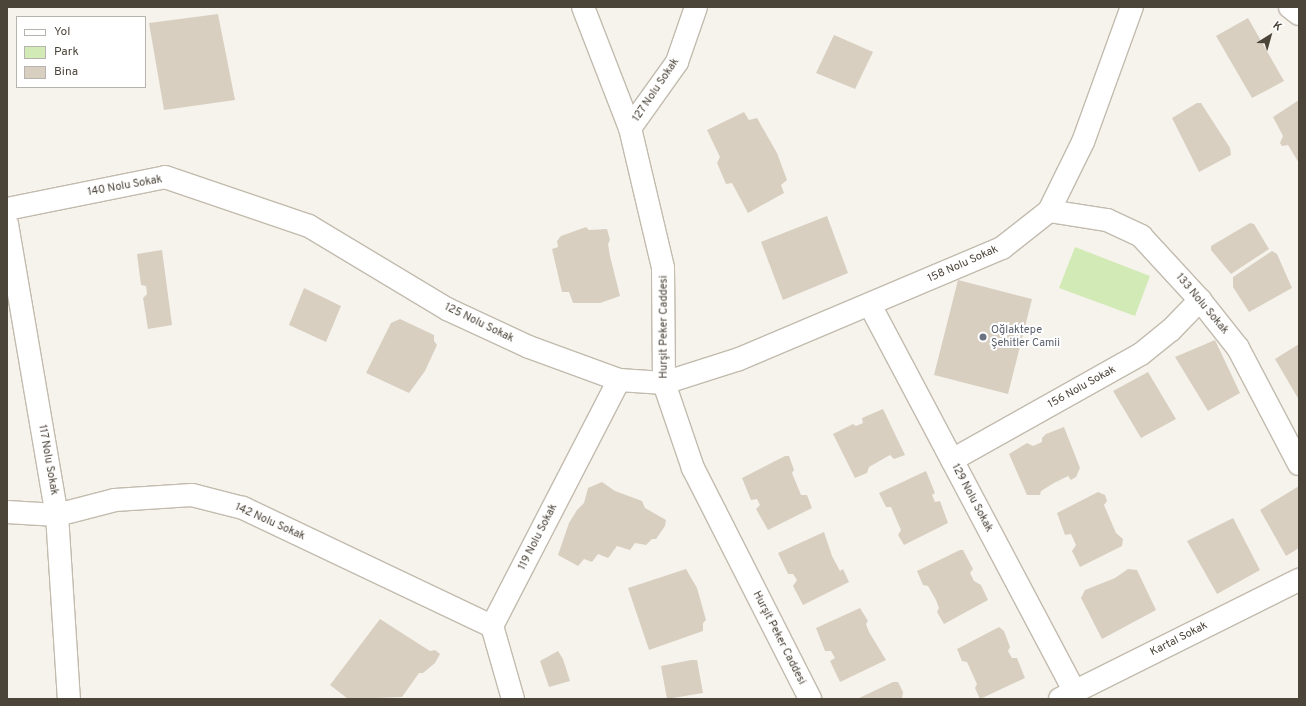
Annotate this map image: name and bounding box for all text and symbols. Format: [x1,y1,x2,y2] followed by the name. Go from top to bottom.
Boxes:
[16,16,146,88] legend
[1250,16,1290,56] north arrow
[1270,18,1285,34] text: K
[54,24,70,40] text: Yol
[54,44,79,60] text: Park
[630,55,682,125] street label: 127 Nolu Sokak
[54,64,78,80] text: Bina
[87,173,163,199] street label: 140 Nolu Sokak
[926,243,1000,285] street label: 158 Nolu Sokak
[1173,271,1231,337] street label: 133 Nolu Sokak
[657,275,671,379] street label: Hurşit Peker Caddesi
[442,301,516,345] street label: 125 Nolu Sokak
[991,324,1060,350] place label: Oğlaktepe Şehitler Camii
[978,332,988,342] marker: Oğlaktepe Şehitler Camii
[1046,363,1118,411] street label: 156 Nolu Sokak
[35,423,61,497] street label: 117 Nolu Sokak
[948,462,996,534] street label: 129 Nolu Sokak
[233,501,307,543] street label: 142 Nolu Sokak
[516,502,560,572] street label: 119 Nolu Sokak
[750,589,808,687] street label: Hurşit Peker Caddesi
[1148,619,1210,659] street label: Kartal Sokak

